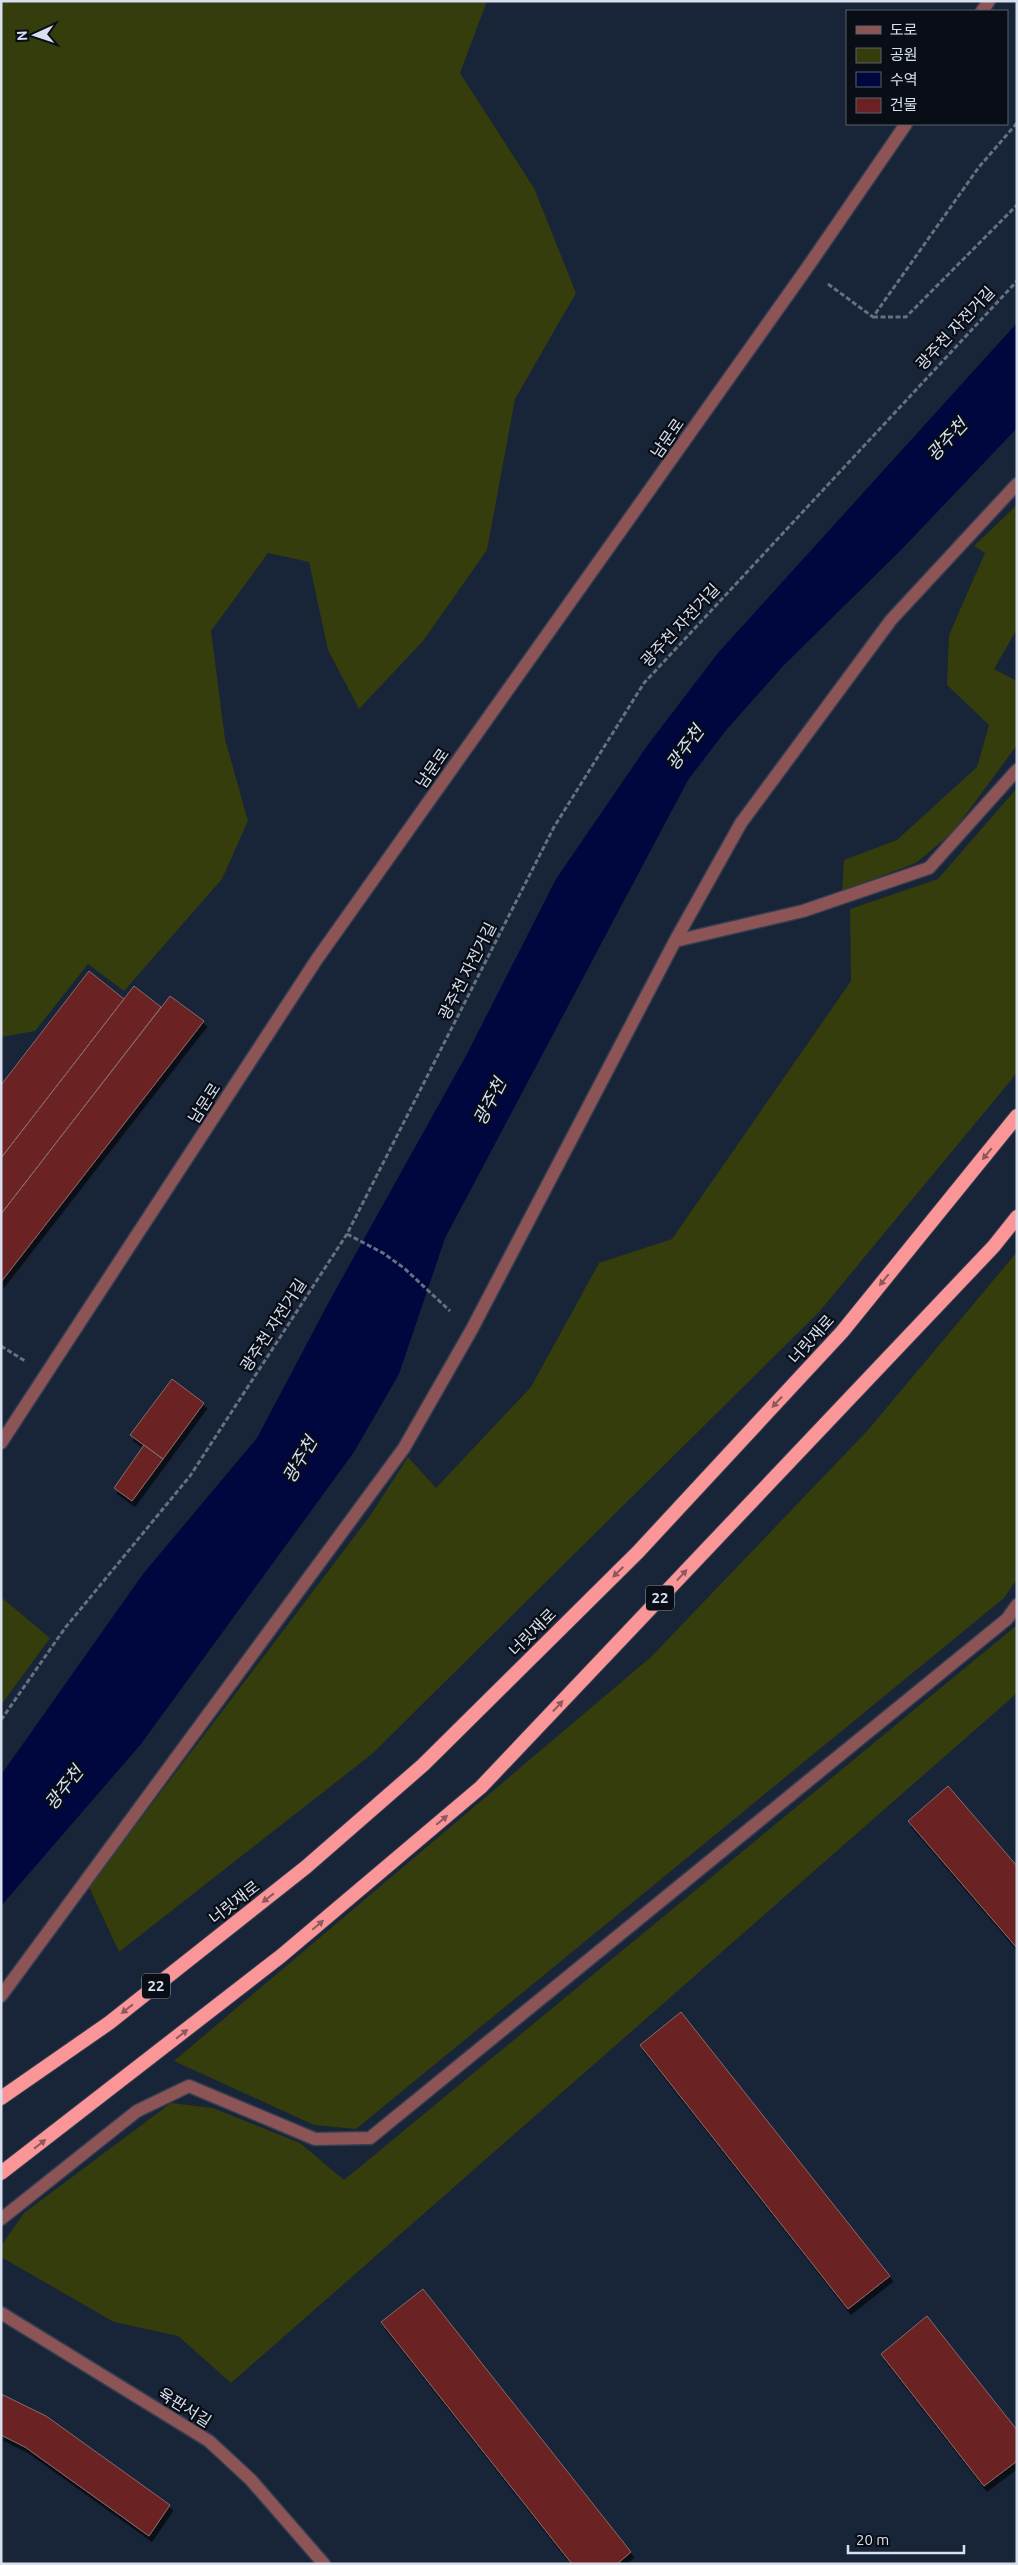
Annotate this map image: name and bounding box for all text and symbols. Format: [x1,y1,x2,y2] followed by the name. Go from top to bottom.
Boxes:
[10,10,60,60] north arrow
[846,10,1008,125] legend
[890,21,918,38] text: 도로
[14,30,30,41] text: N
[890,46,918,63] text: 공원
[890,71,918,88] text: 수역
[890,96,918,113] text: 건물
[912,283,998,373] street label: 광주천 자전거길
[922,413,972,464] water label: 광주천
[647,415,687,461] street label: 남문로
[637,580,723,670] street label: 광주천 자전거길
[661,719,708,773] water label: 광주천
[412,745,452,791] street label: 남문로
[435,919,499,1023] street label: 광주천 자전거길
[469,1073,510,1128] water label: 광주천
[184,1079,224,1126] street label: 남문로
[982,1148,993,1161] one-way arrow
[879,1273,890,1286] one-way arrow
[236,1275,310,1375] street label: 광주천 자전거길
[785,1311,838,1367] street label: 너릿재로
[771,1396,783,1408] one-way arrow
[278,1431,321,1486] water label: 광주천
[612,1565,624,1577] one-way arrow
[676,1570,688,1582] one-way arrow
[646,1586,674,1610] road number: 22
[505,1605,559,1659] street label: 너릿재로
[552,1700,564,1712] one-way arrow
[40,1760,88,1813] water label: 광주천
[435,1814,448,1825] one-way arrow
[205,1877,263,1927] street label: 너릿재로
[262,1892,275,1903] one-way arrow
[311,1919,324,1930] one-way arrow
[142,1974,170,1998] road number: 22
[121,2004,134,2015] one-way arrow
[176,2028,189,2039] one-way arrow
[33,2139,47,2149] one-way arrow
[155,2384,215,2430] street label: 육판서길
[848,2522,964,2554] scale bar
[856,2531,889,2548] text: 20 m

